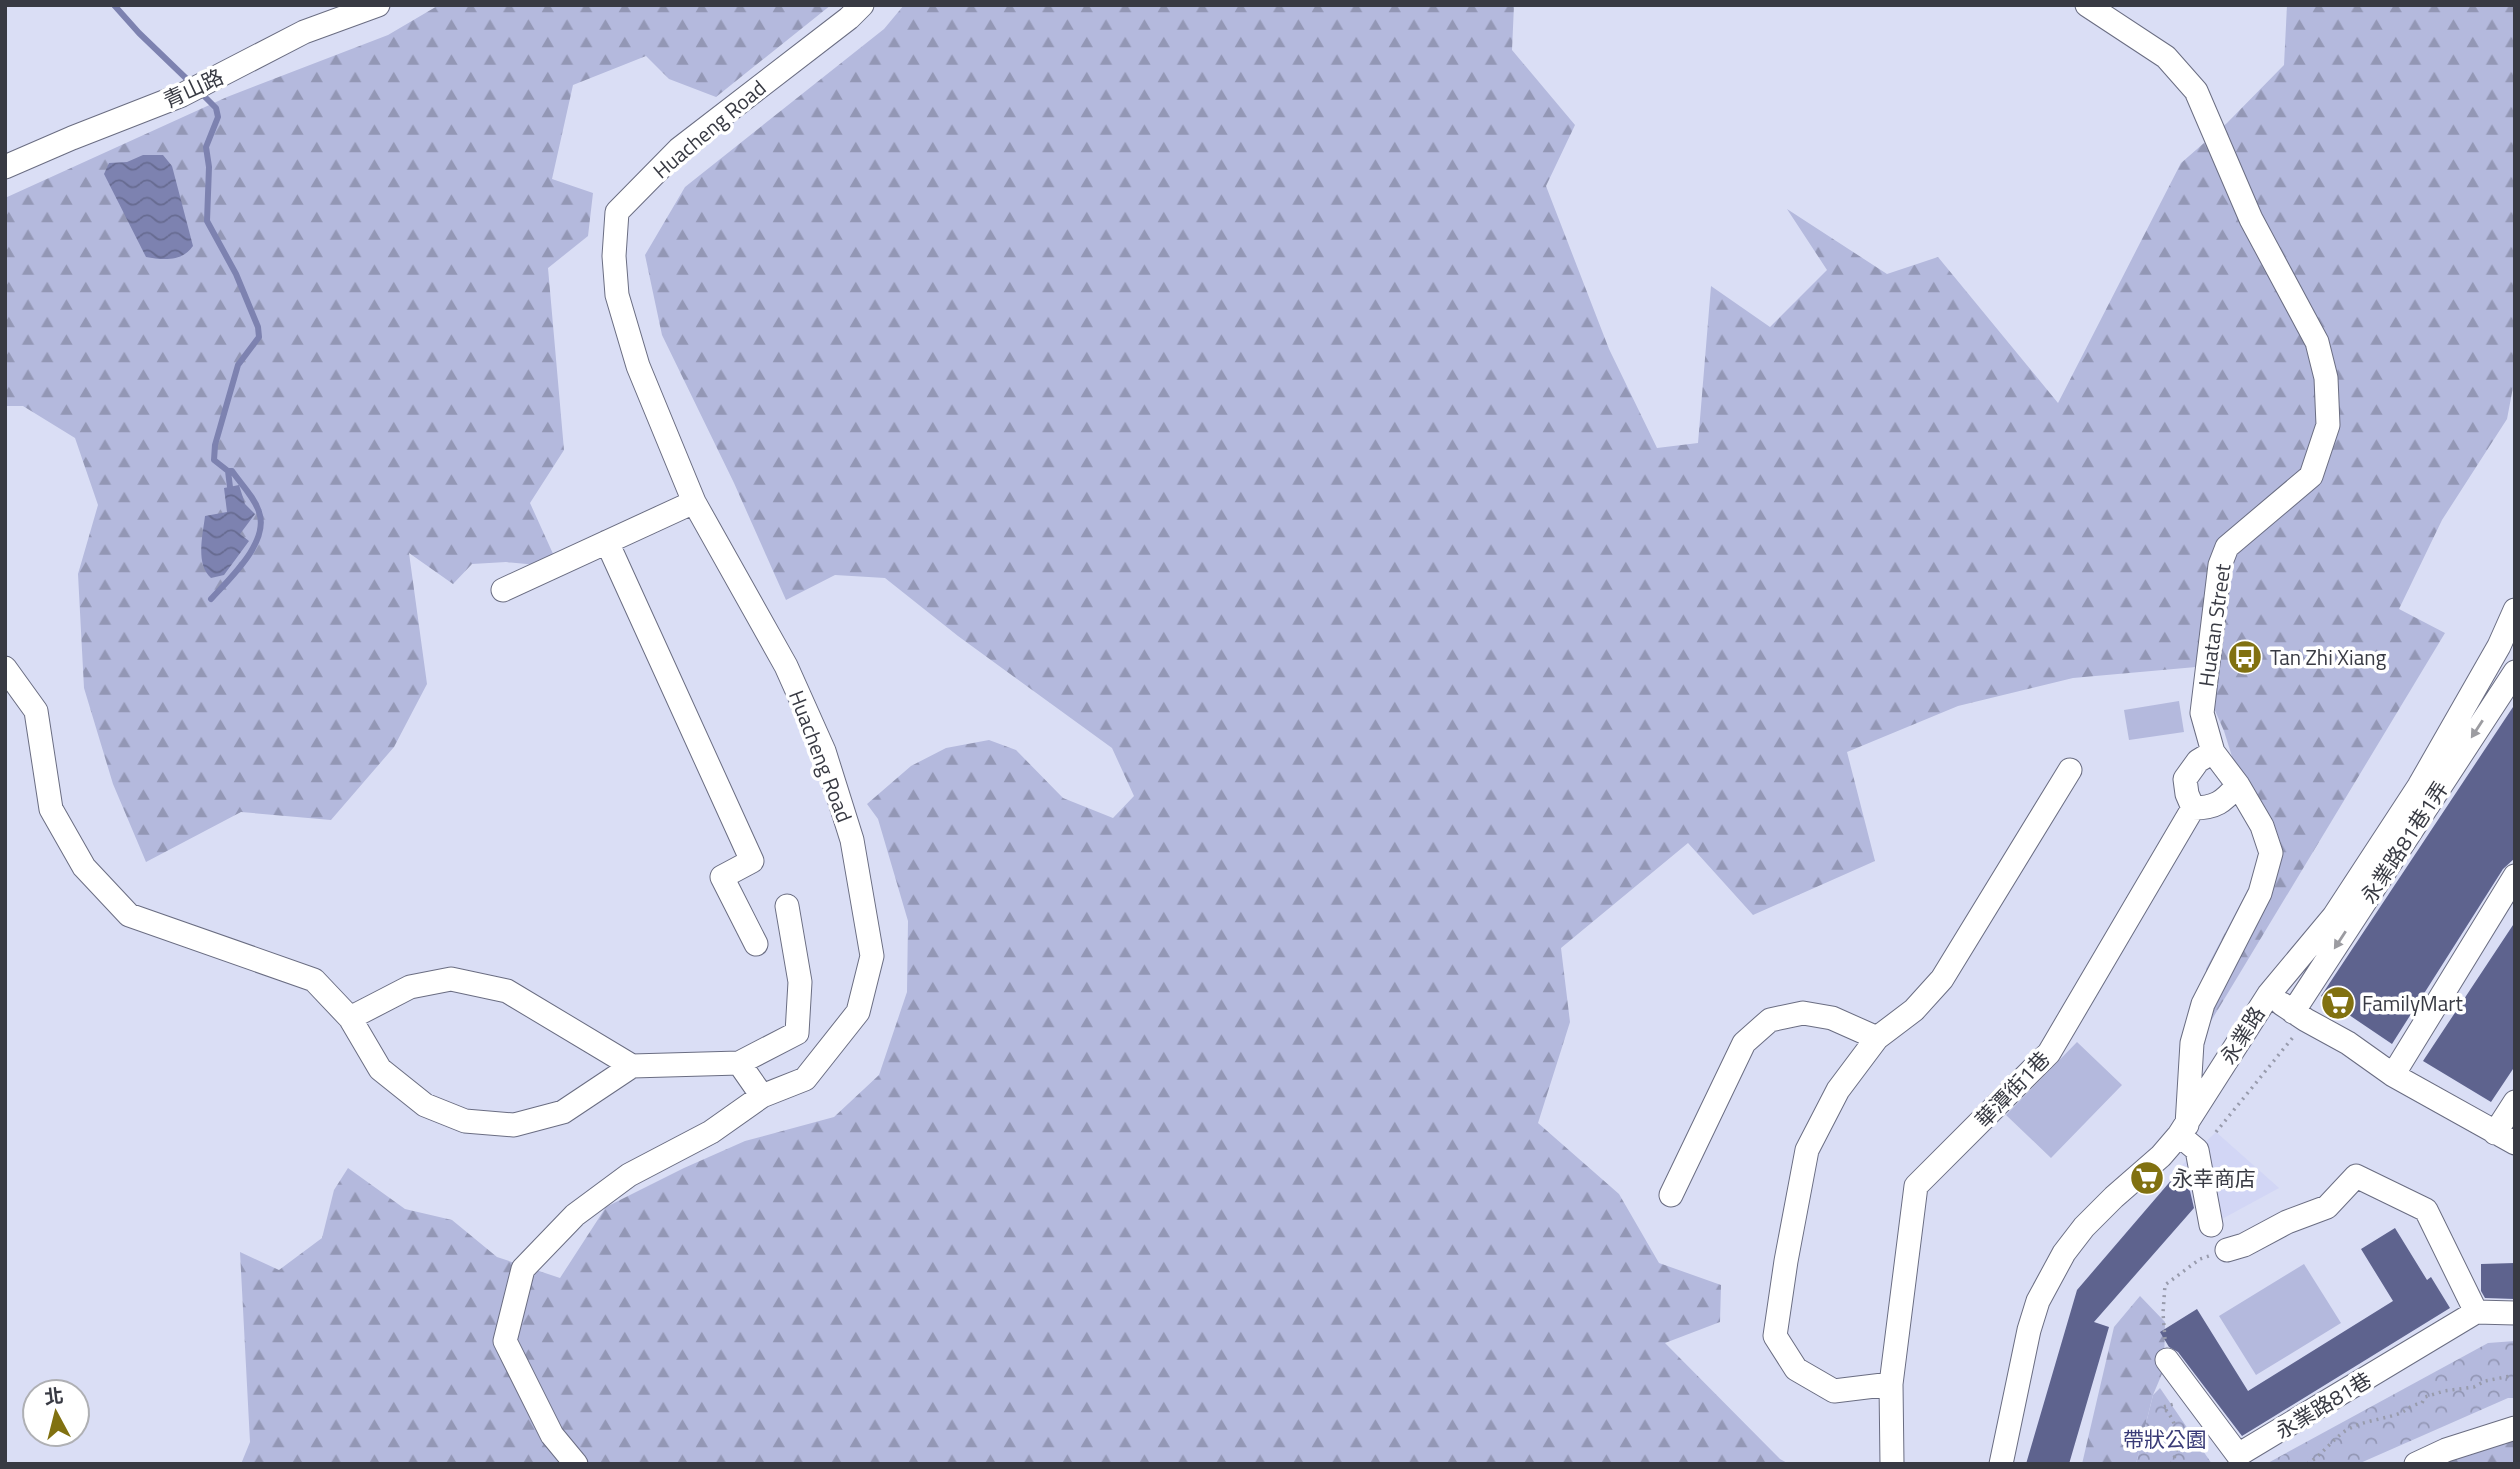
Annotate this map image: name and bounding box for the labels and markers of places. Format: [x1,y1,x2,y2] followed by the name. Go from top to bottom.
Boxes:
[2226,638,2264,676] bus stop icon: Tan Zhi Xiang
[2270,641,2386,673] place label: Tan Zhi Xiang
[2319,984,2357,1022] supermarket icon: FamilyMart
[2362,987,2463,1019] place label: FamilyMart
[2128,1159,2166,1197] supermarket icon: 永幸商店
[2172,1162,2256,1194] place label: 永幸商店

